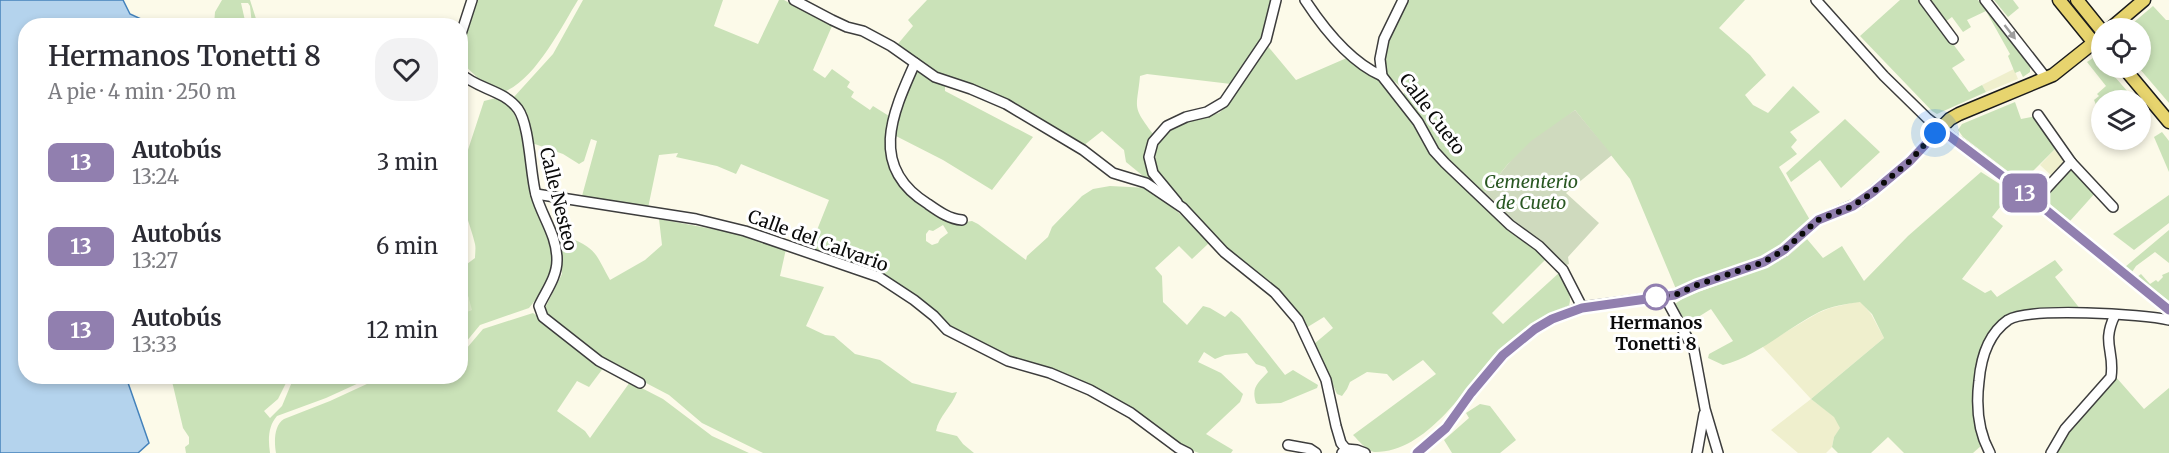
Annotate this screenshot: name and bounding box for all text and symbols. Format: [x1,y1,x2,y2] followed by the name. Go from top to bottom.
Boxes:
[2091,18,2151,150] map controls
[2091,18,2151,78] button: locate
[2003,24,2015,39] one-way arrow
[48,38,321,74] text: Hermanos Tonetti 8
[375,38,438,101] button: heart
[1394,69,1470,159] street label: Calle Cueto
[48,79,236,104] text: A pie · 4 min · 250 m
[2091,90,2151,150] button: layers
[1920,118,1950,148] your location
[132,136,222,164] text: Autobús
[535,145,582,253] street label: Calle Nesteo
[377,148,438,176] text: 3 min
[70,149,92,176] text: 13
[132,164,179,189] text: 13:24
[1484,170,1578,214] park label: Cementerio de Cueto
[1998,174,2052,212] line badge: 13
[2014,180,2036,207] text: 13
[745,204,892,277] street label: Calle del Calvario
[132,220,222,248] text: Autobús
[376,232,438,260] text: 6 min
[70,233,92,260] text: 13
[132,248,178,273] text: 13:27
[1643,284,1669,310] marker: Hermanos Tonetti 8
[132,304,222,332] text: Autobús
[1610,311,1702,355] place label: Hermanos Tonetti 8
[367,316,438,344] text: 12 min
[70,317,92,344] text: 13
[132,332,177,357] text: 13:33

